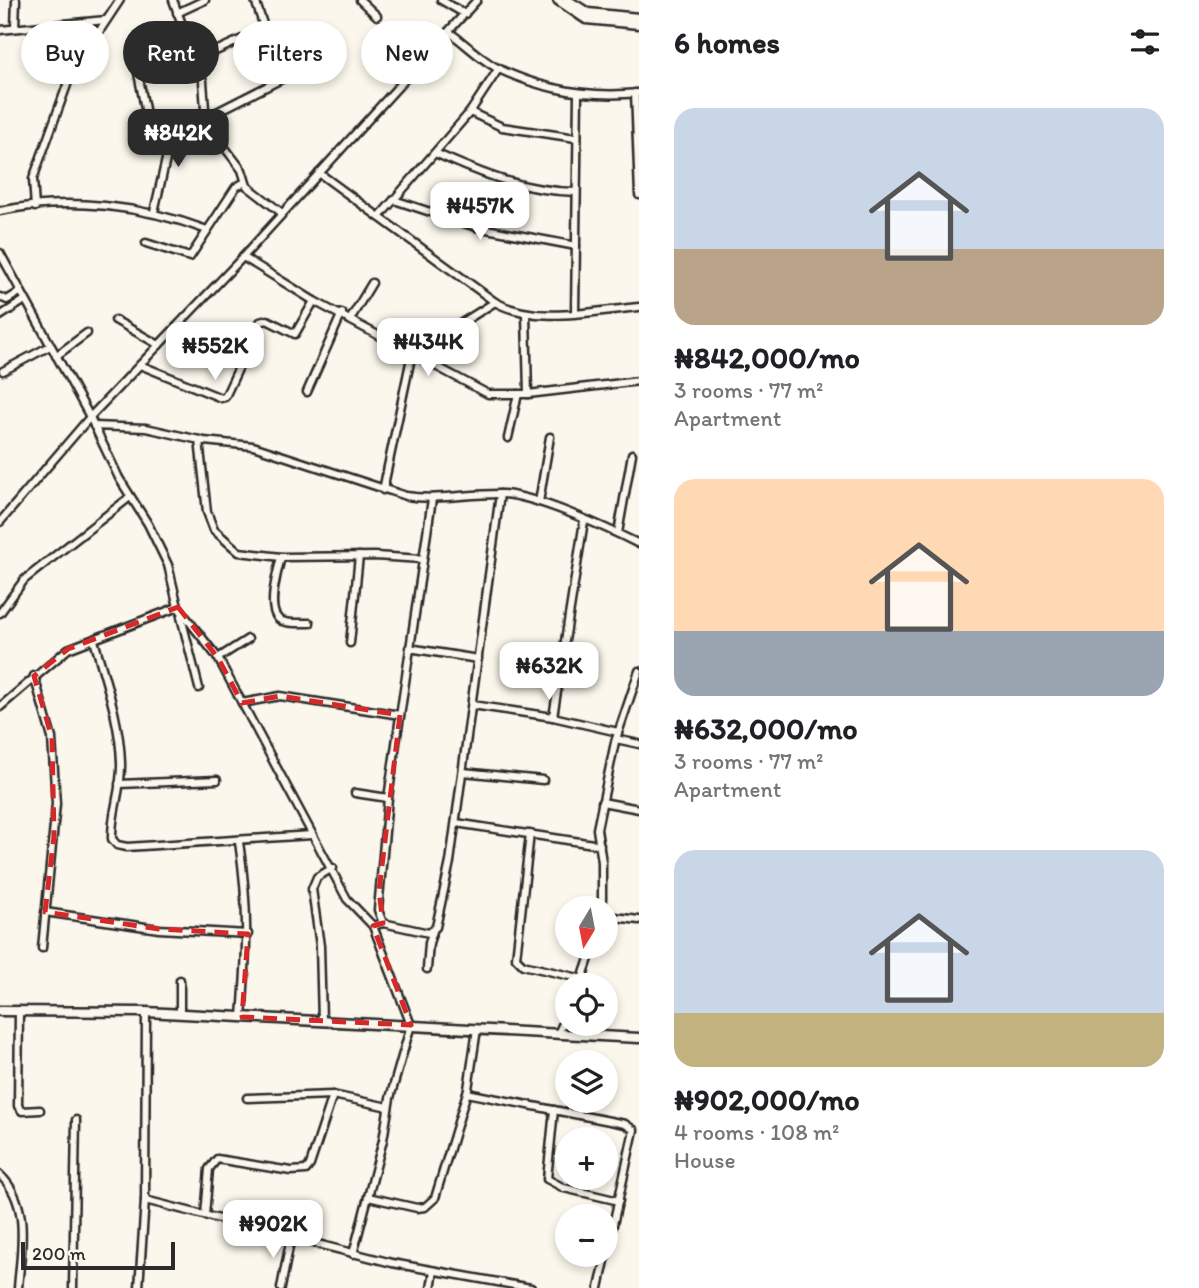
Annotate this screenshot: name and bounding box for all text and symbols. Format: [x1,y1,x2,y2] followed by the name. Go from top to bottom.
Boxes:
[21,21,109,84] chip: Buy
[123,21,219,84] chip: Rent
[233,21,347,84] chip: Filters
[361,21,453,84] chip: New
[1126,23,1164,61] icon: filters
[674,24,780,61] text: 6 homes
[129,110,227,169] pin: ₦842K
[144,118,212,146] text: ₦842K
[856,153,982,279] icon: home
[431,182,529,242] pin: ₦457K
[446,191,514,219] text: ₦457K
[379,318,477,378] pin: ₦434K
[166,322,264,382] pin: ₦552K
[393,327,463,355] text: ₦434K
[182,331,248,359] text: ₦552K
[674,339,860,376] text: ₦842,000/mo
[674,376,824,404] text: 3 rooms · 77 m²
[674,404,781,432] text: Apartment
[856,524,982,650] icon: home
[500,642,598,702] pin: ₦632K
[516,651,582,679] text: ₦632K
[674,710,858,747] text: ₦632,000/mo
[674,747,824,775] text: 3 rooms · 77 m²
[674,775,781,803] text: Apartment
[856,895,982,1021] icon: home
[555,896,618,959] north arrow
[555,896,618,1267] map controls
[555,973,618,1036] button: locate
[555,1050,618,1113] button: layers
[674,1081,860,1118] text: ₦902,000/mo
[674,1118,839,1146] text: 4 rooms · 108 m²
[555,1127,618,1190] button: +
[674,1146,736,1174] text: House
[224,1200,322,1260] pin: ₦902K
[555,1204,618,1267] button: −
[239,1209,307,1237] text: ₦902K
[21,1239,175,1271] scale bar
[32,1242,86,1265] text: 200 m

